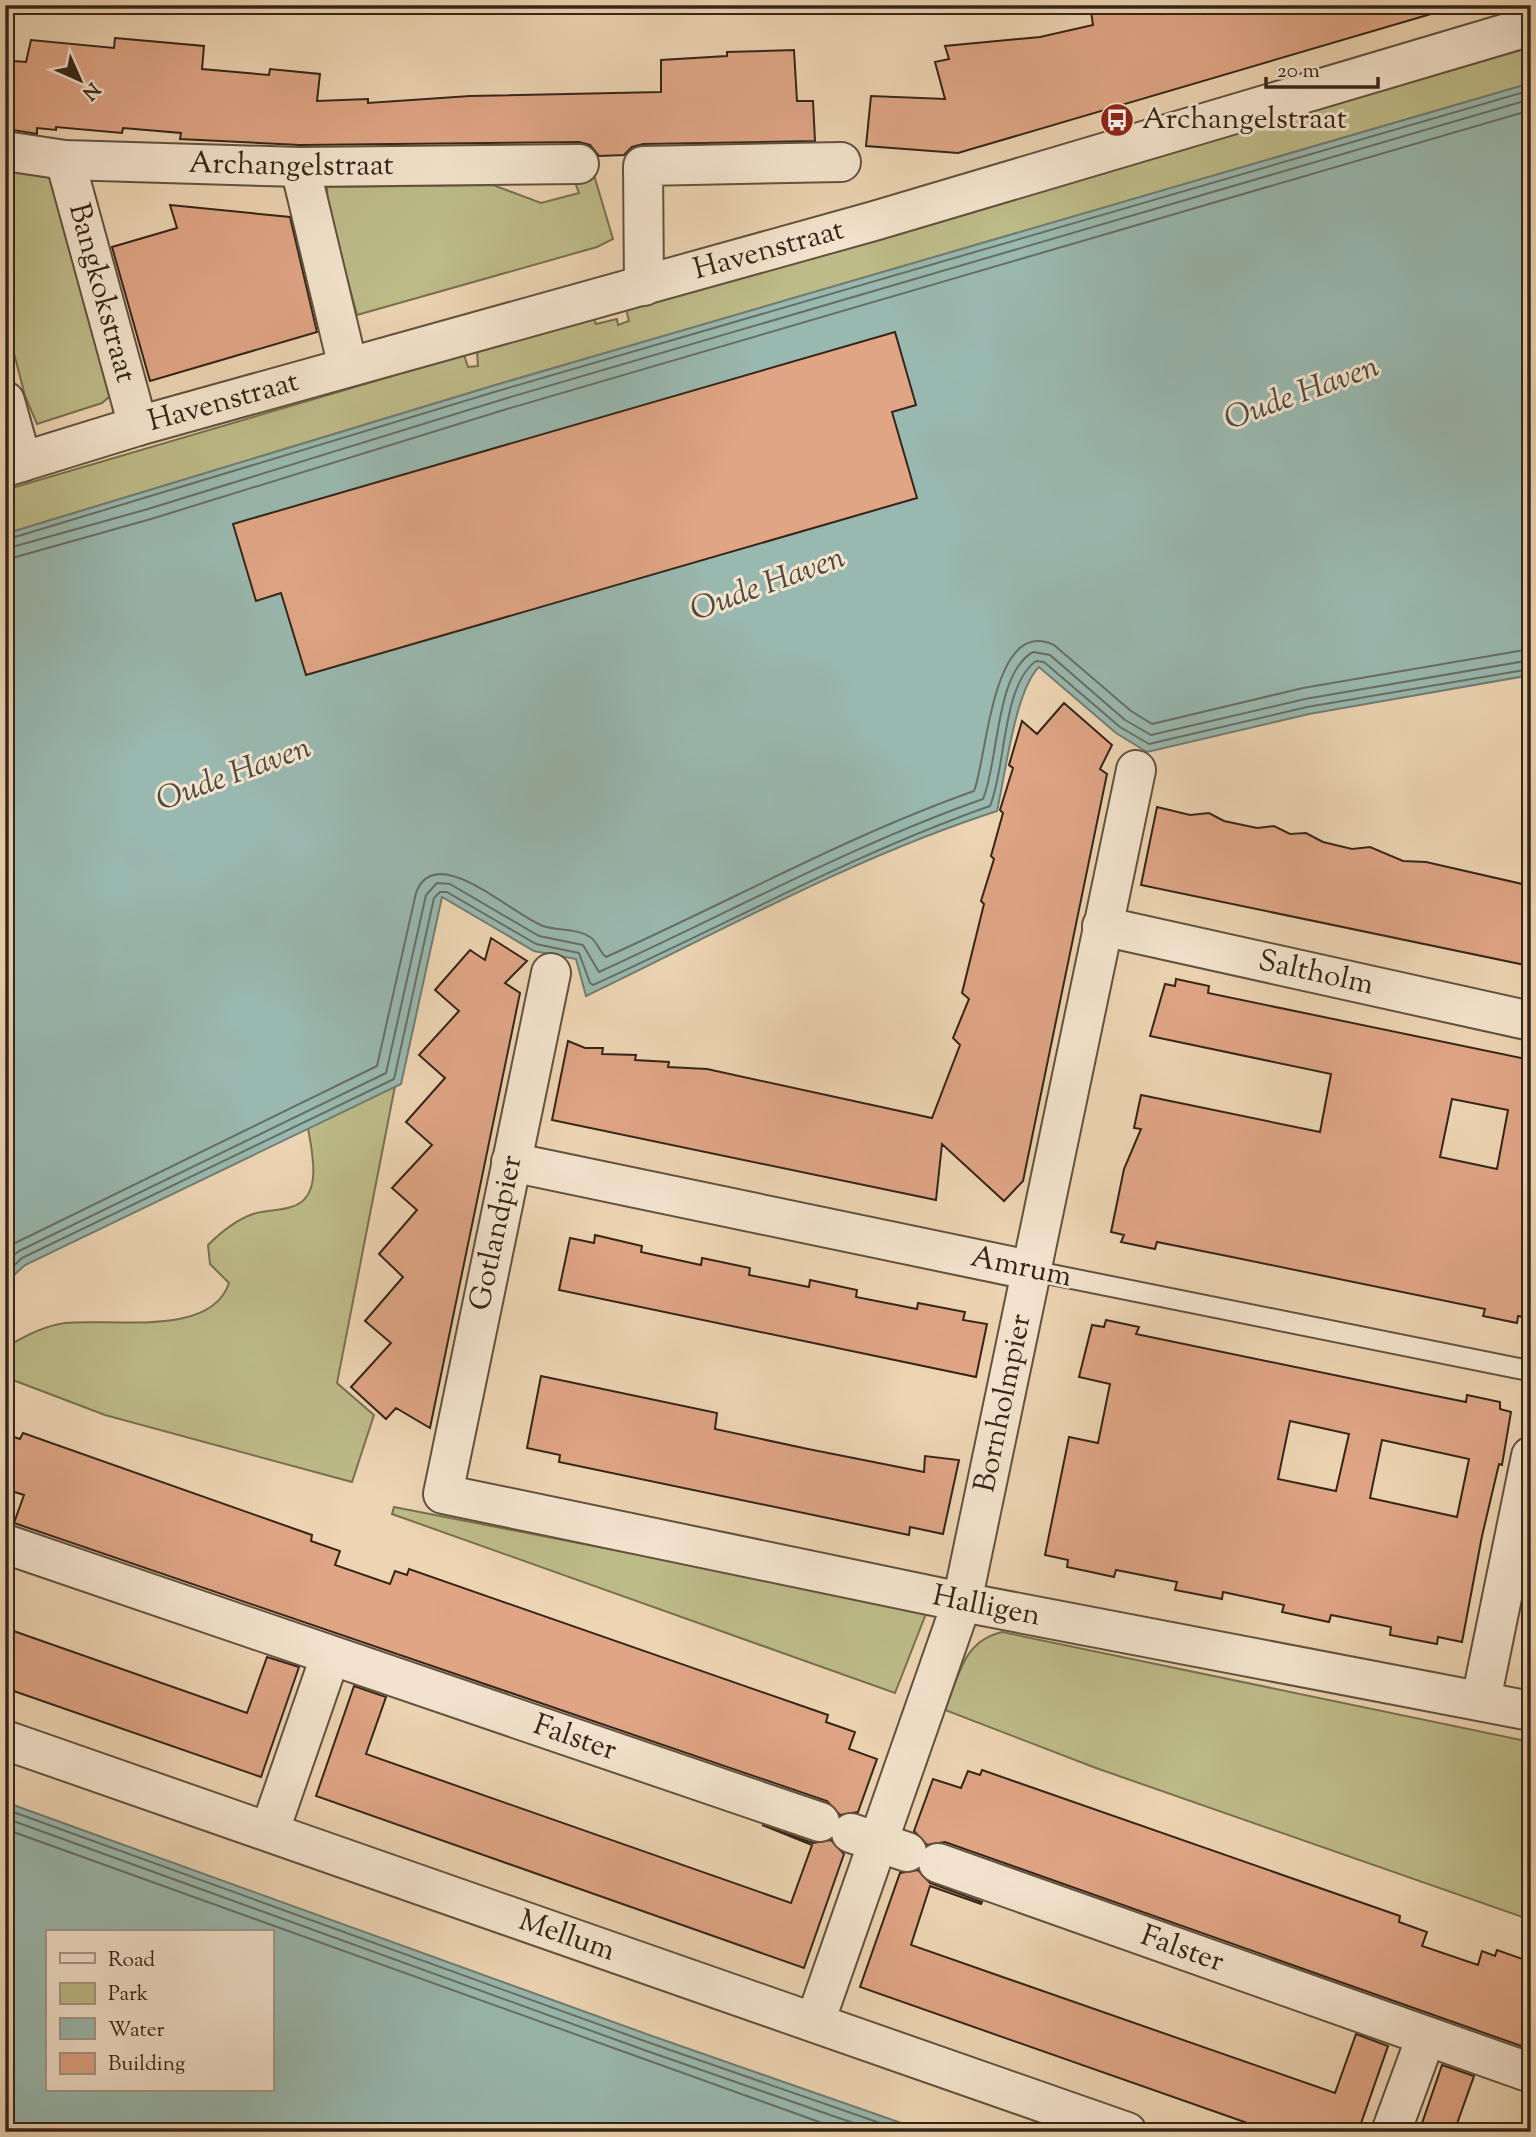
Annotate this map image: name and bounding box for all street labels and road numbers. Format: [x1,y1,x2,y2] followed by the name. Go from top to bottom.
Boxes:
[188,142,394,189] street label: Archangelstraat
[56,199,147,388] street label: Bangkokstraat
[689,209,849,292] street label: Havenstraat
[143,361,304,444] street label: Havenstraat
[1254,940,1378,1007] street label: Saltholm
[460,1151,534,1315] street label: Gotlandpier
[967,1236,1076,1300] street label: Amrum
[964,1310,1043,1496] street label: Bornholmpier
[929,1575,1044,1638] street label: Halligen
[527,1704,622,1773] street label: Falster
[513,1900,621,1973] street label: Mellum
[1135,1915,1230,1984] street label: Falster

